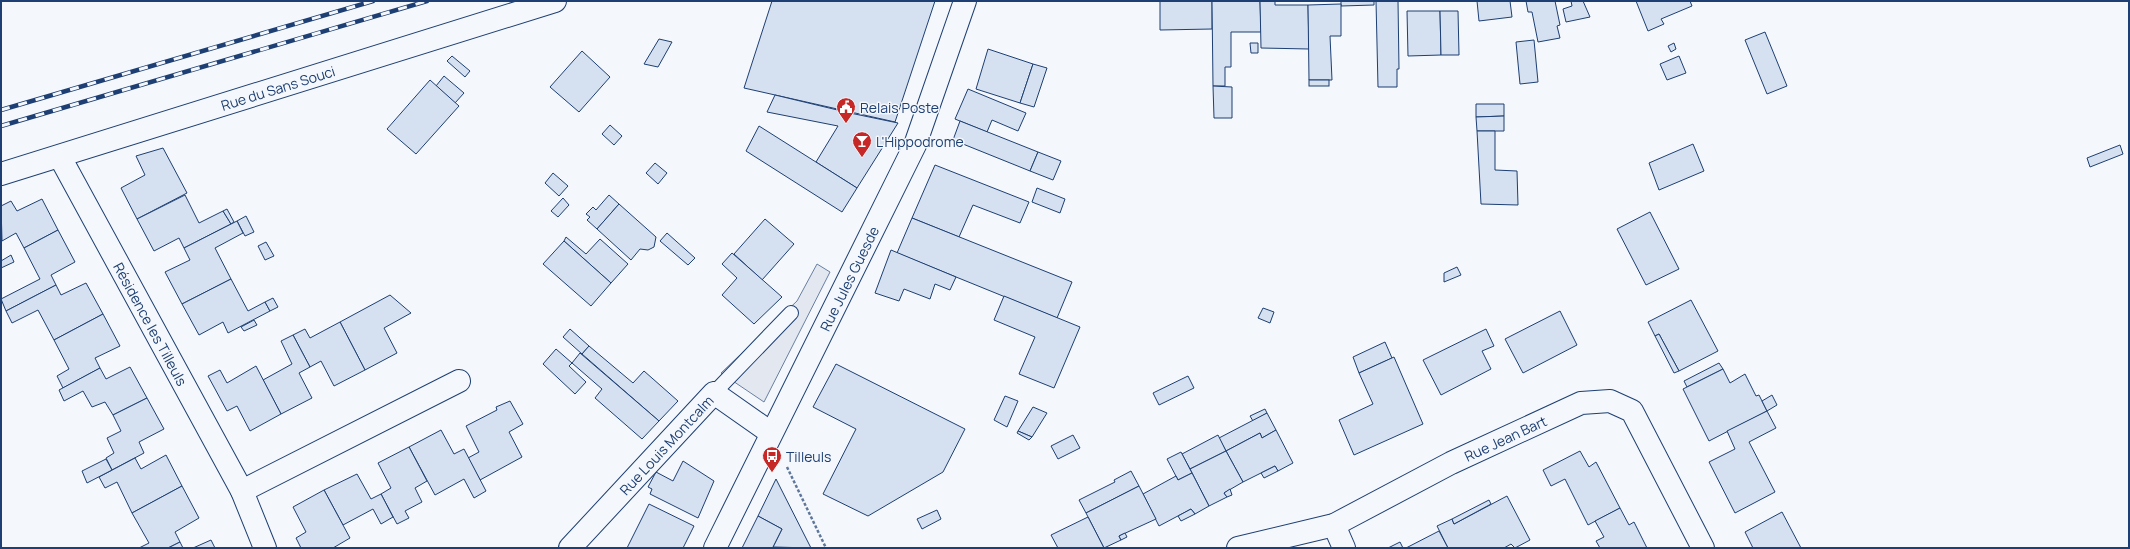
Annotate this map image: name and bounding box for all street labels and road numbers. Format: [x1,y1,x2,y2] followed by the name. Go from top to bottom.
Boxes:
[218,61,337,114] street label: Rue du Sans Souci
[815,223,883,334] street label: Rue Jules Guesde
[110,259,192,389] street label: Résidence les Tilleuls
[615,391,717,499] street label: Rue Louis Montcalm
[1461,411,1550,465] street label: Rue Jean Bart

